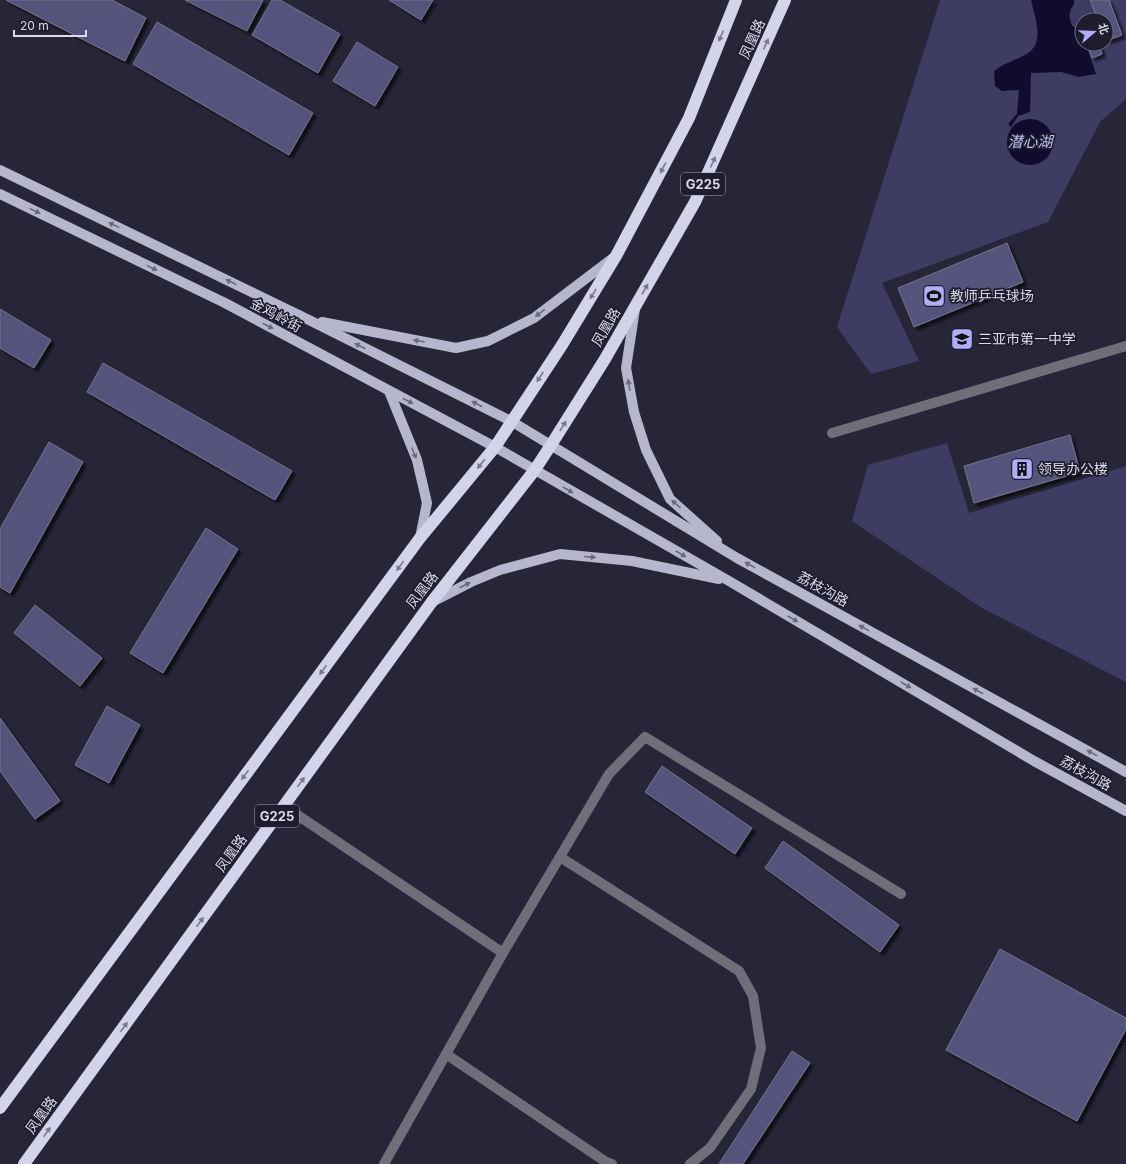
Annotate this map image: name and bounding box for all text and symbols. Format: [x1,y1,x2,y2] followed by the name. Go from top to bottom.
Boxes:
[14,12,86,38] scale bar
[1074,12,1114,52] north arrow
[735,16,768,61] street label: 凤凰路
[20,18,49,33] text: 20 m
[1095,21,1112,36] text: 北
[718,31,724,43] one-way arrow
[763,38,769,49] one-way arrow
[1007,132,1054,151] water label: 潜心湖
[710,157,716,168] one-way arrow
[659,162,666,173] one-way arrow
[681,173,725,195] road number: G225
[29,208,41,214] one-way arrow
[108,222,120,228] one-way arrow
[146,265,158,271] one-way arrow
[225,279,237,285] one-way arrow
[642,283,649,295] one-way arrow
[921,283,947,309] sports icon: 教师乒乓球场
[950,287,1034,304] place label: 教师乒乓球场
[589,289,597,299] one-way arrow
[248,294,305,335] street label: 金鸡岭街
[588,304,623,349] street label: 凤凰路
[535,309,546,318] one-way arrow
[262,323,274,329] one-way arrow
[949,326,975,352] school or university icon: 三亚市第一中学
[978,330,1076,347] place label: 三亚市第一中学
[413,338,425,344] one-way arrow
[354,342,366,349] one-way arrow
[536,372,544,382] one-way arrow
[626,379,632,391] one-way arrow
[402,397,413,404] one-way arrow
[471,401,482,407] one-way arrow
[559,420,566,432] one-way arrow
[412,447,418,459] one-way arrow
[1009,456,1035,482] building icon: 领导办公楼
[476,459,485,470] one-way arrow
[1038,460,1108,477] place label: 领导办公楼
[562,486,574,493] one-way arrow
[671,500,681,509] one-way arrow
[675,550,687,557] one-way arrow
[584,553,596,560] one-way arrow
[396,561,404,571] one-way arrow
[744,562,756,569] one-way arrow
[402,568,441,612] street label: 凤凰路
[795,568,852,610] street label: 荔枝沟路
[459,581,471,588] one-way arrow
[788,615,798,623] one-way arrow
[858,625,870,631] one-way arrow
[318,665,327,676] one-way arrow
[900,681,911,688] one-way arrow
[972,687,984,694] one-way arrow
[1086,750,1098,757] one-way arrow
[1058,752,1115,794] street label: 荔枝沟路
[242,770,250,780] one-way arrow
[297,777,305,788] one-way arrow
[255,805,299,827] road number: G225
[211,831,250,875] street label: 凤凰路
[196,916,204,927] one-way arrow
[120,1022,128,1032] one-way arrow
[21,1093,60,1137] street label: 凤凰路
[43,1127,51,1138] one-way arrow

